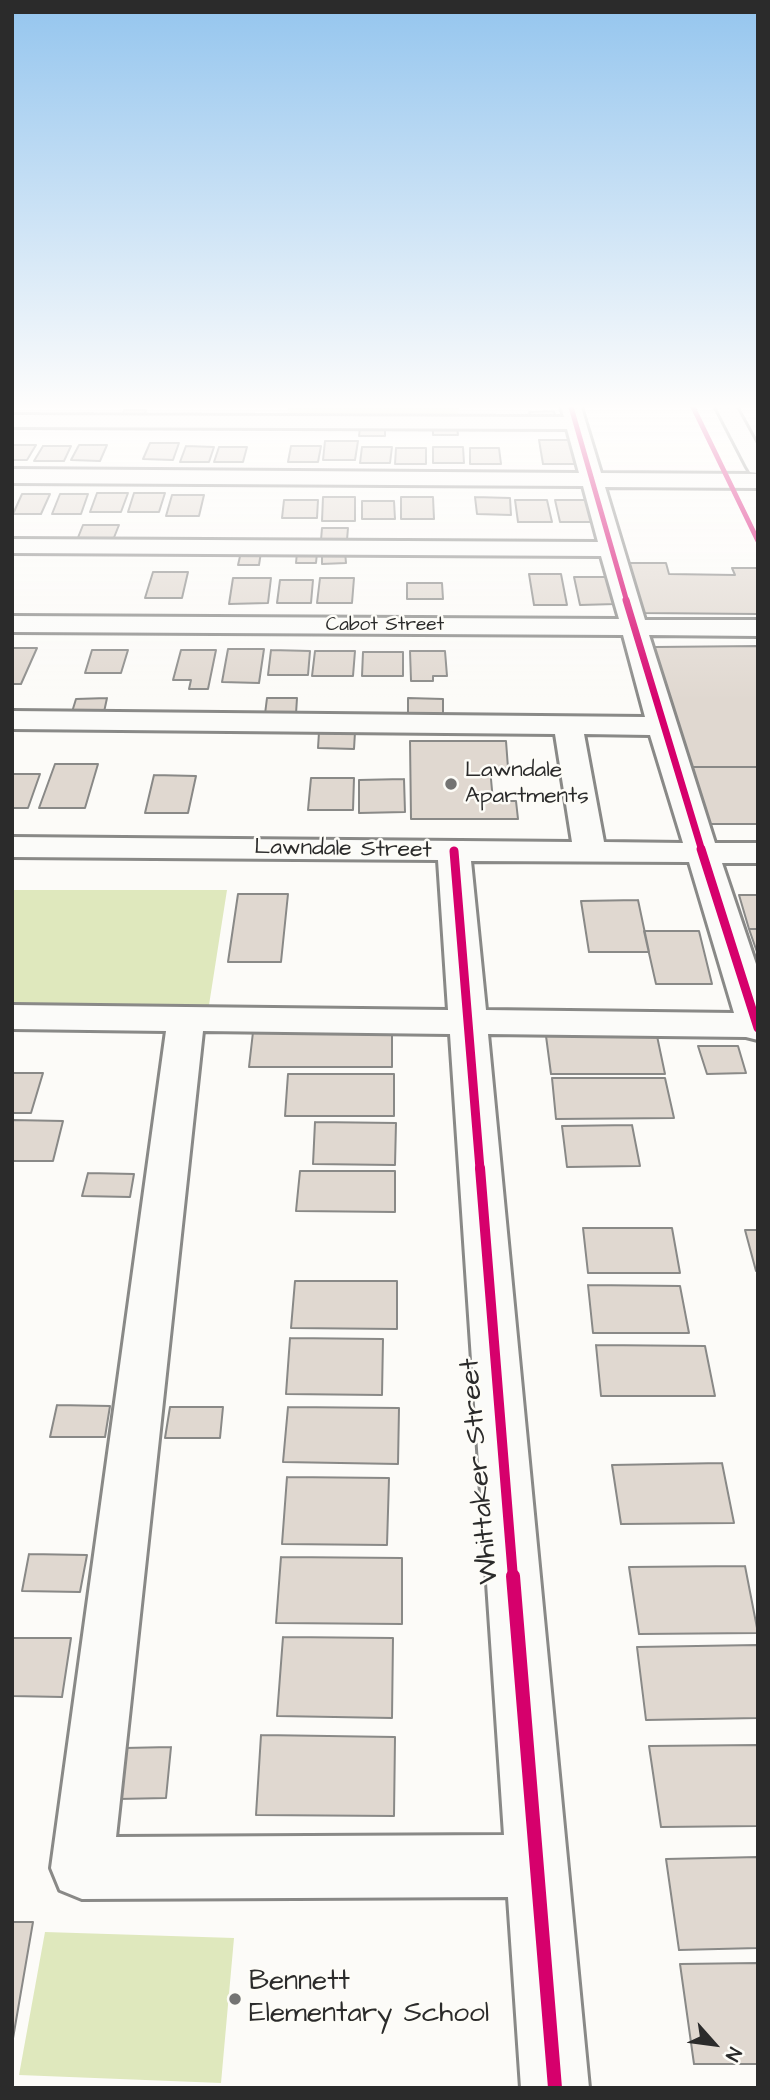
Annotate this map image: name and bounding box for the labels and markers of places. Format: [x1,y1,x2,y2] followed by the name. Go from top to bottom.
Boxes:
[465,757,589,811] place label: Lawndale Apartments
[443,776,459,792] marker: Lawndale Apartments
[249,1966,489,2032] place label: Bennett Elementary School
[227,1991,243,2007] marker: Bennett Elementary School

